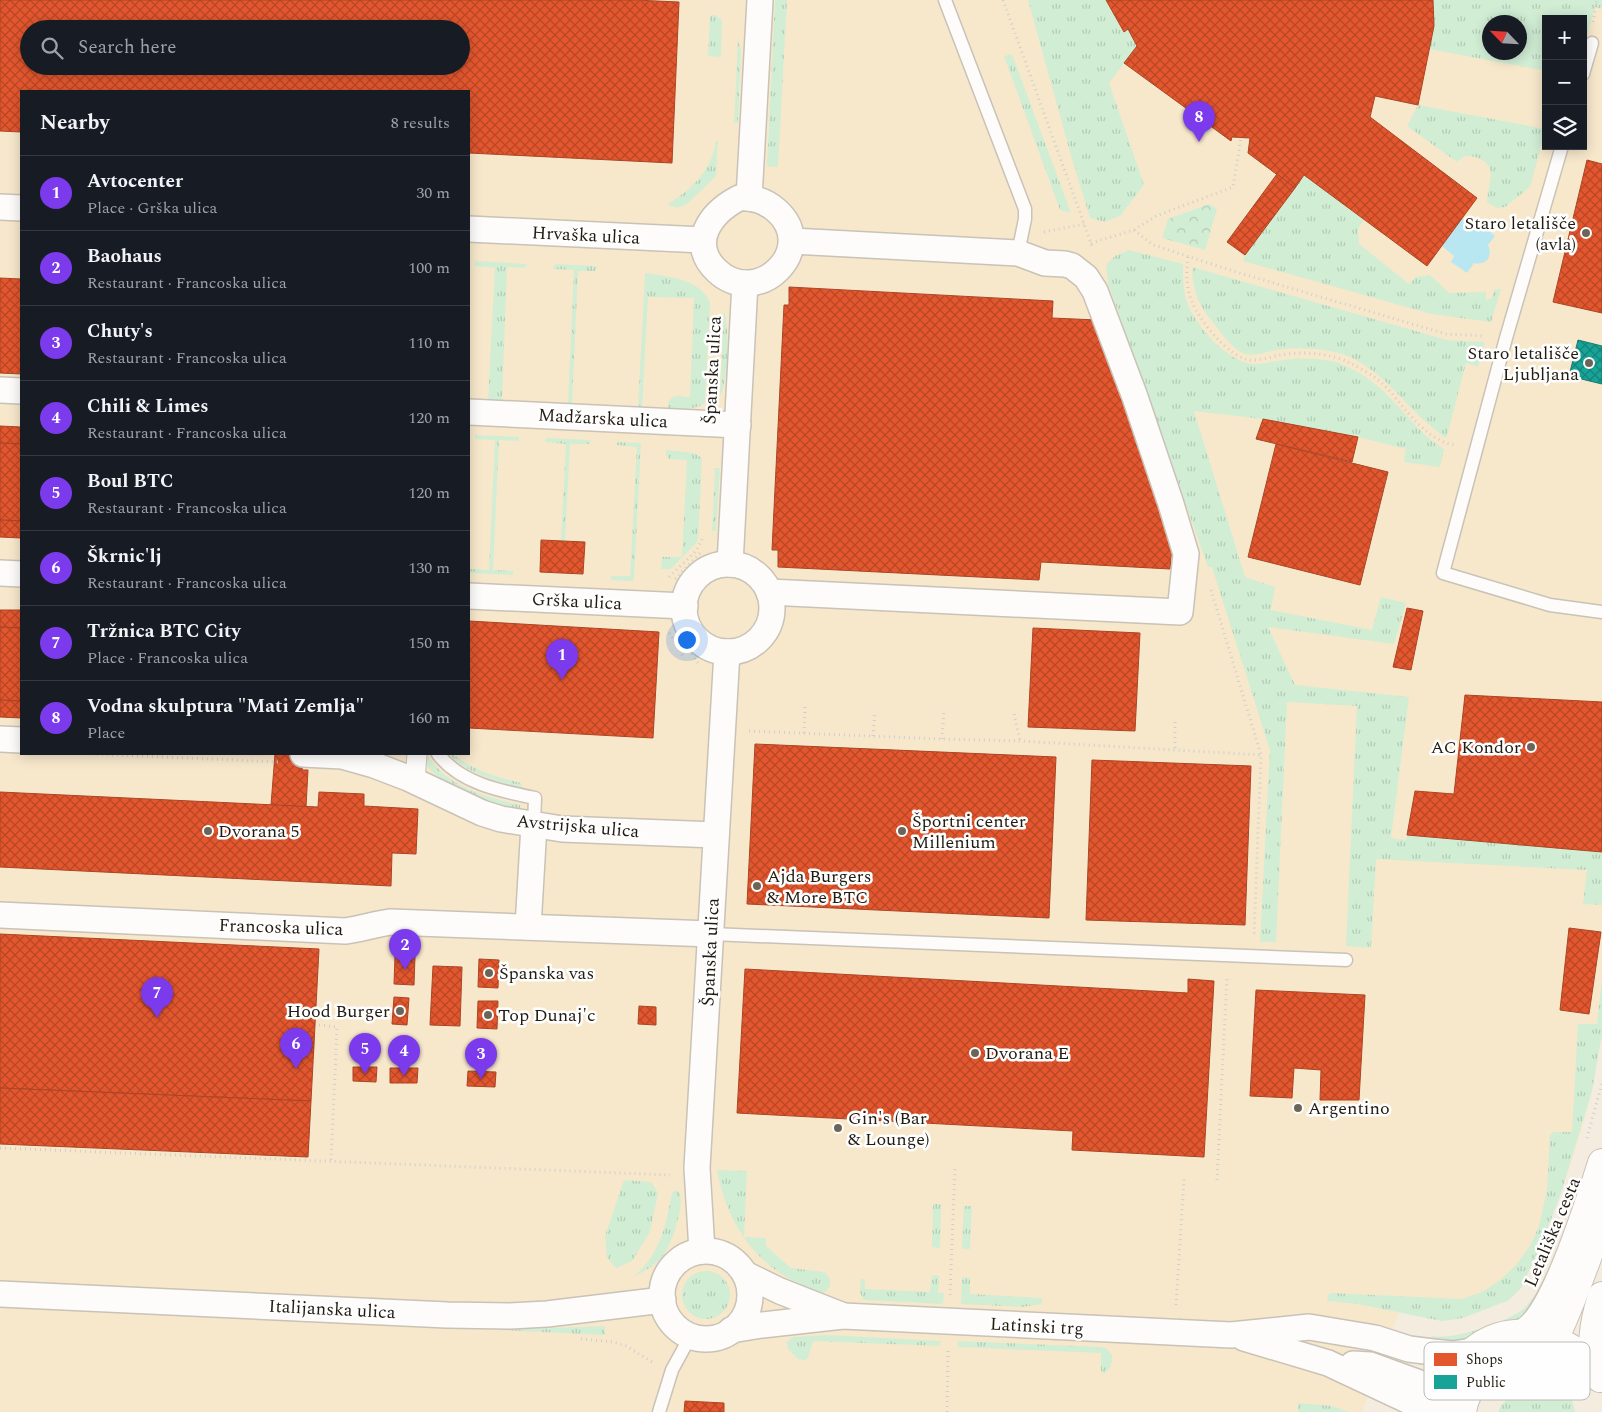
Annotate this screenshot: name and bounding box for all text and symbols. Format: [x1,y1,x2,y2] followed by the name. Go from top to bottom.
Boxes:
[1482,15,1527,60] north arrow
[1542,15,1587,150] map controls
[1542,15,1587,60] button: +
[20,20,470,75] search box
[78,33,177,62] text: Search here
[38,34,66,62] icon: search
[1542,60,1587,105] button: −
[1183,101,1215,142] pin: 8
[1542,105,1587,150] button: layers
[40,107,110,139] text: Nearby
[391,111,450,135] text: 8 results
[87,167,183,196] text: Avtocenter
[52,181,60,205] text: 1
[416,181,450,205] text: 30 m
[87,196,217,220] text: Place · Grška ulica
[1465,210,1576,258] place label: Staro letališče (avla)
[531,219,641,252] street label: Hrvaška ulica
[1580,227,1592,239] marker: Staro letališče (avla)
[87,242,162,271] text: Baohaus
[52,256,60,280] text: 2
[408,256,450,280] text: 100 m
[87,271,287,295] text: Restaurant · Francoska ulica
[696,315,729,425] street label: Španska ulica
[87,317,153,346] text: Chuty's
[52,331,60,355] text: 3
[408,331,450,355] text: 110 m
[1468,340,1579,388] place label: Staro letališče Ljubljana
[87,346,287,370] text: Restaurant · Francoska ulica
[1583,357,1595,369] marker: Staro letališče Ljubljana
[87,392,209,421] text: Chili & Limes
[537,402,669,435] street label: Madžarska ulica
[52,406,60,430] text: 4
[408,406,450,430] text: 120 m
[87,421,287,445] text: Restaurant · Francoska ulica
[87,467,174,496] text: Boul BTC
[52,481,60,505] text: 5
[408,481,450,505] text: 120 m
[87,496,287,520] text: Restaurant · Francoska ulica
[87,542,162,571] text: Škrnic'lj
[52,556,60,580] text: 6
[408,556,450,580] text: 130 m
[87,571,287,595] text: Restaurant · Francoska ulica
[531,586,623,617] street label: Grška ulica
[87,617,240,646] text: Tržnica BTC City
[674,627,700,653] your location
[52,631,60,655] text: 7
[408,631,450,655] text: 150 m
[546,639,578,680] pin: 1
[87,646,248,670] text: Place · Francoska ulica
[87,692,364,721] text: Vodna skulptura "Mati Zemlja"
[52,706,60,730] text: 8
[408,706,450,730] text: 160 m
[87,721,125,745] text: Place
[1431,734,1521,761] place label: AC Kondor
[1525,741,1537,753] marker: AC Kondor
[515,808,641,845] street label: Avstrijska ulica
[912,808,1026,856] place label: Športni center Millenium
[218,818,300,845] place label: Dvorana 5
[202,825,214,837] marker: Dvorana 5
[896,825,908,837] marker: Športni center Millenium
[767,863,872,911] place label: Ajda Burgers & More BTC
[751,880,763,892] marker: Ajda Burgers & More BTC
[694,897,727,1007] street label: Španska ulica
[218,912,344,943] street label: Francoska ulica
[389,929,421,970] pin: 2
[499,960,594,987] place label: Španska vas
[483,967,495,979] marker: Španska vas
[141,977,173,1018] pin: 7
[287,998,390,1025] place label: Hood Burger
[498,1002,596,1029] place label: Top Dunaj'c
[394,1005,406,1017] marker: Hood Burger
[482,1009,494,1021] marker: Top Dunaj'c
[280,1028,312,1069] pin: 6
[349,1033,381,1074] pin: 5
[388,1035,420,1076] pin: 4
[465,1038,497,1079] pin: 3
[985,1040,1069,1067] place label: Dvorana E
[969,1047,981,1059] marker: Dvorana E
[1308,1095,1390,1122] place label: Argentino
[1292,1102,1304,1114] marker: Argentino
[848,1105,929,1153] place label: Gin's (Bar & Lounge)
[832,1122,844,1134] marker: Gin's (Bar & Lounge)
[1517,1173,1588,1291] street label: Letališka cesta
[268,1293,396,1326] street label: Italijanska ulica
[989,1311,1085,1342] street label: Latinski trg
[1424,1342,1590,1400] legend
[1466,1349,1503,1370] text: Shops
[1466,1372,1506,1393] text: Public

